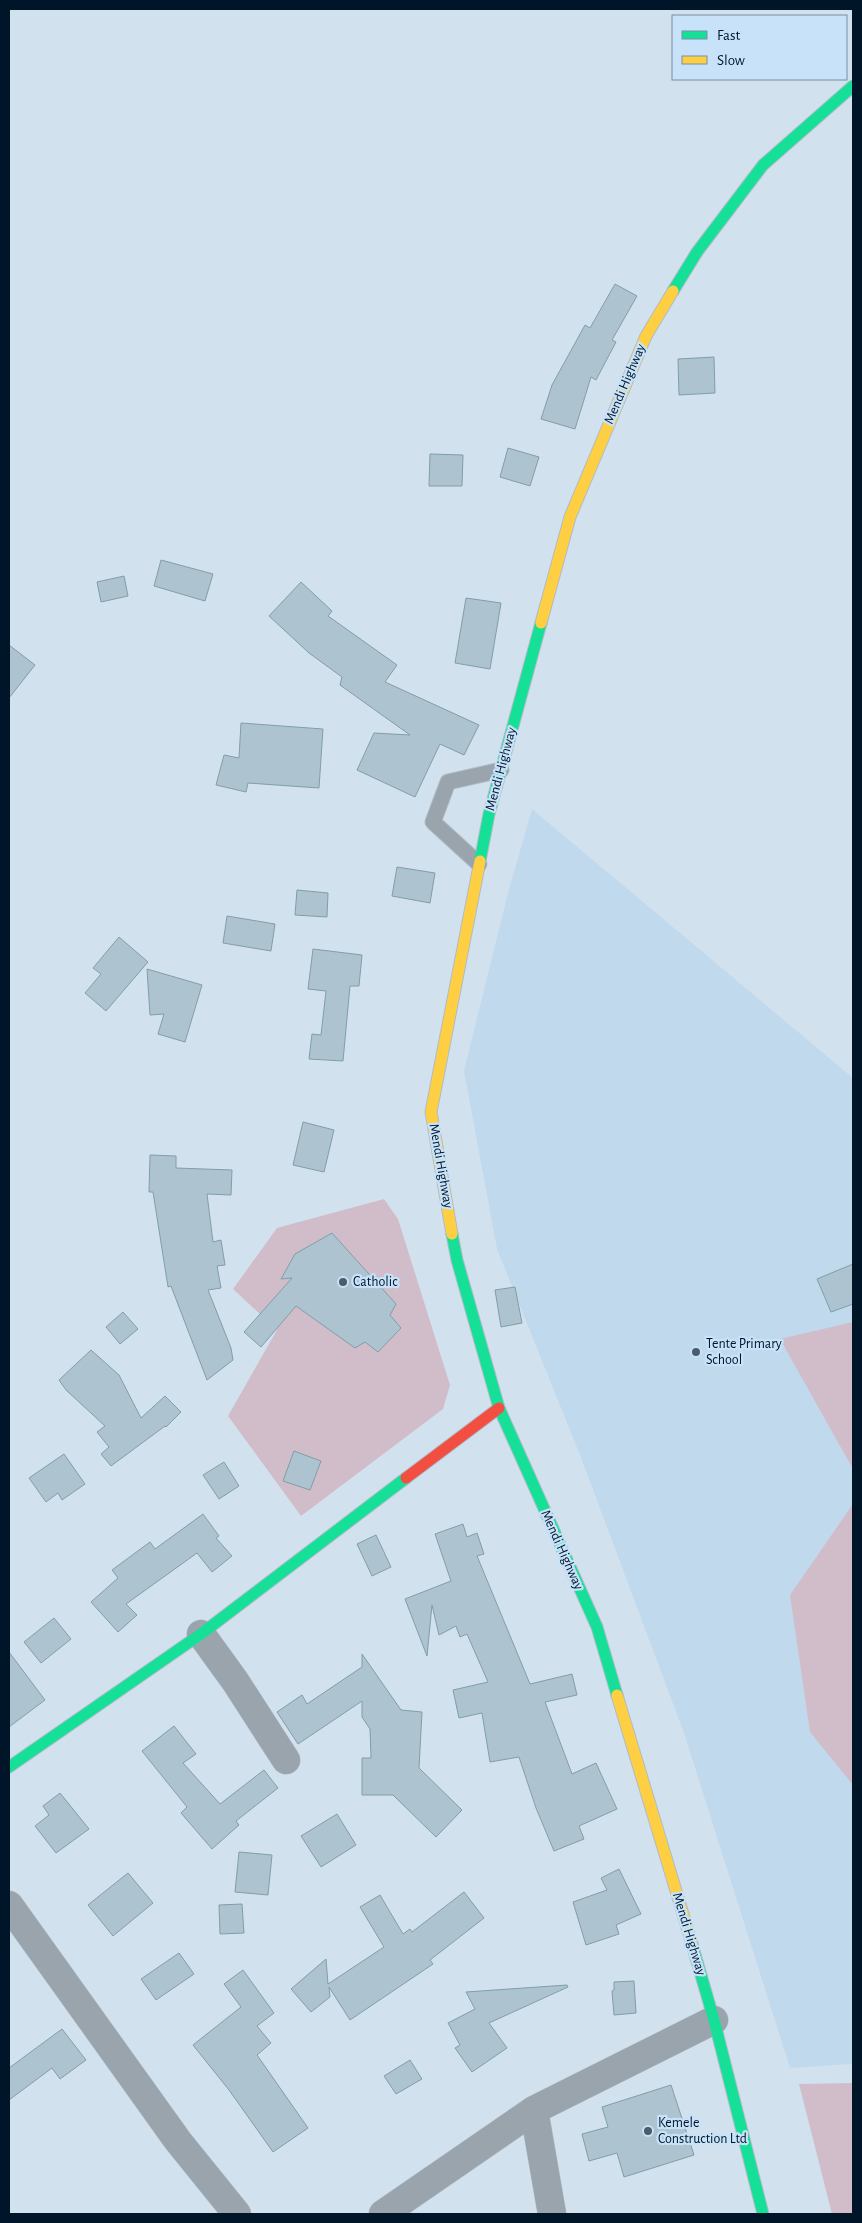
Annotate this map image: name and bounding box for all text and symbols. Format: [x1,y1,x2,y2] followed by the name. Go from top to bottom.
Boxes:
[672,15,847,80] legend
[717,28,741,43] text: Fast
[717,53,745,68] text: Slow
[602,342,648,426] street label: Mendi Highway
[483,726,519,812] street label: Mendi Highway
[427,1123,455,1209] street label: Mendi Highway
[353,1275,398,1289] place label: Catholic
[337,1276,349,1288] marker: Catholic
[706,1337,782,1367] place label: Tente Primary School
[690,1346,702,1358] marker: Tente Primary School
[538,1508,586,1592] street label: Mendi Highway
[670,1891,708,1977] street label: Mendi Highway
[658,2116,747,2146] place label: Kemele Construction Ltd
[642,2125,654,2137] marker: Kemele Construction Ltd

